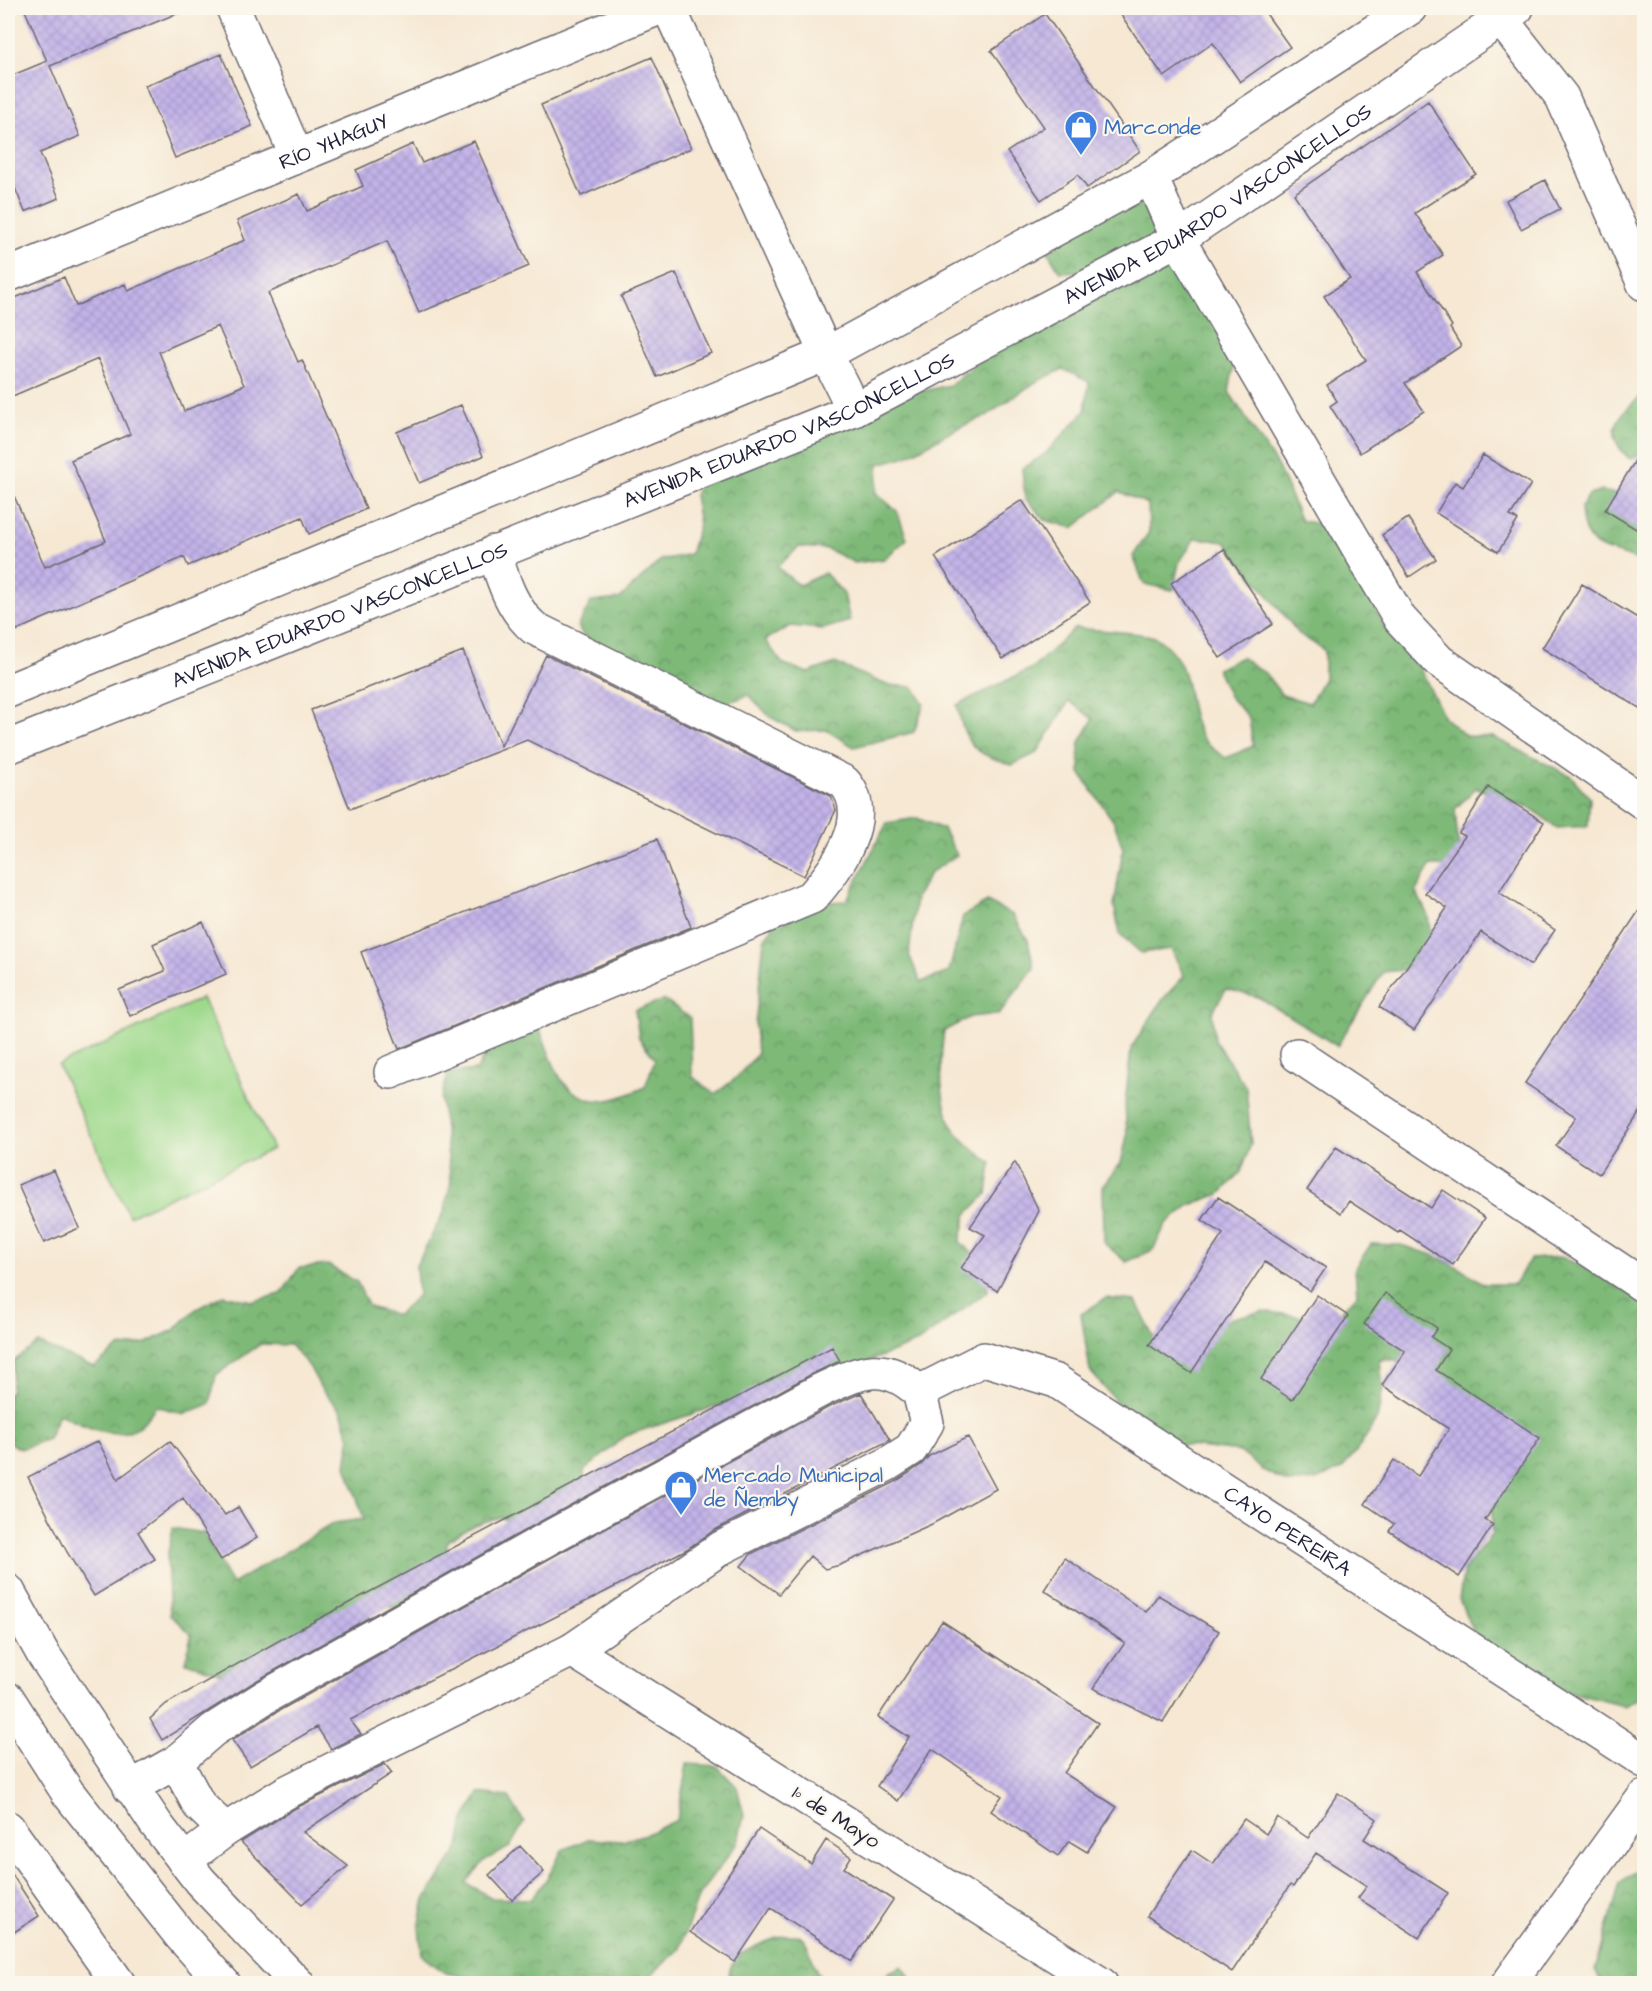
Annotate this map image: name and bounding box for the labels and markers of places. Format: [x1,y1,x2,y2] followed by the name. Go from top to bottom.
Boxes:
[1063,109,1099,156] shop icon: Marconde
[1104,113,1201,142] place label: Marconde
[704,1461,883,1516] place label: Mercado Municipal de Ñemby
[663,1469,699,1516] shop icon: Mercado Municipal de Ñemby

